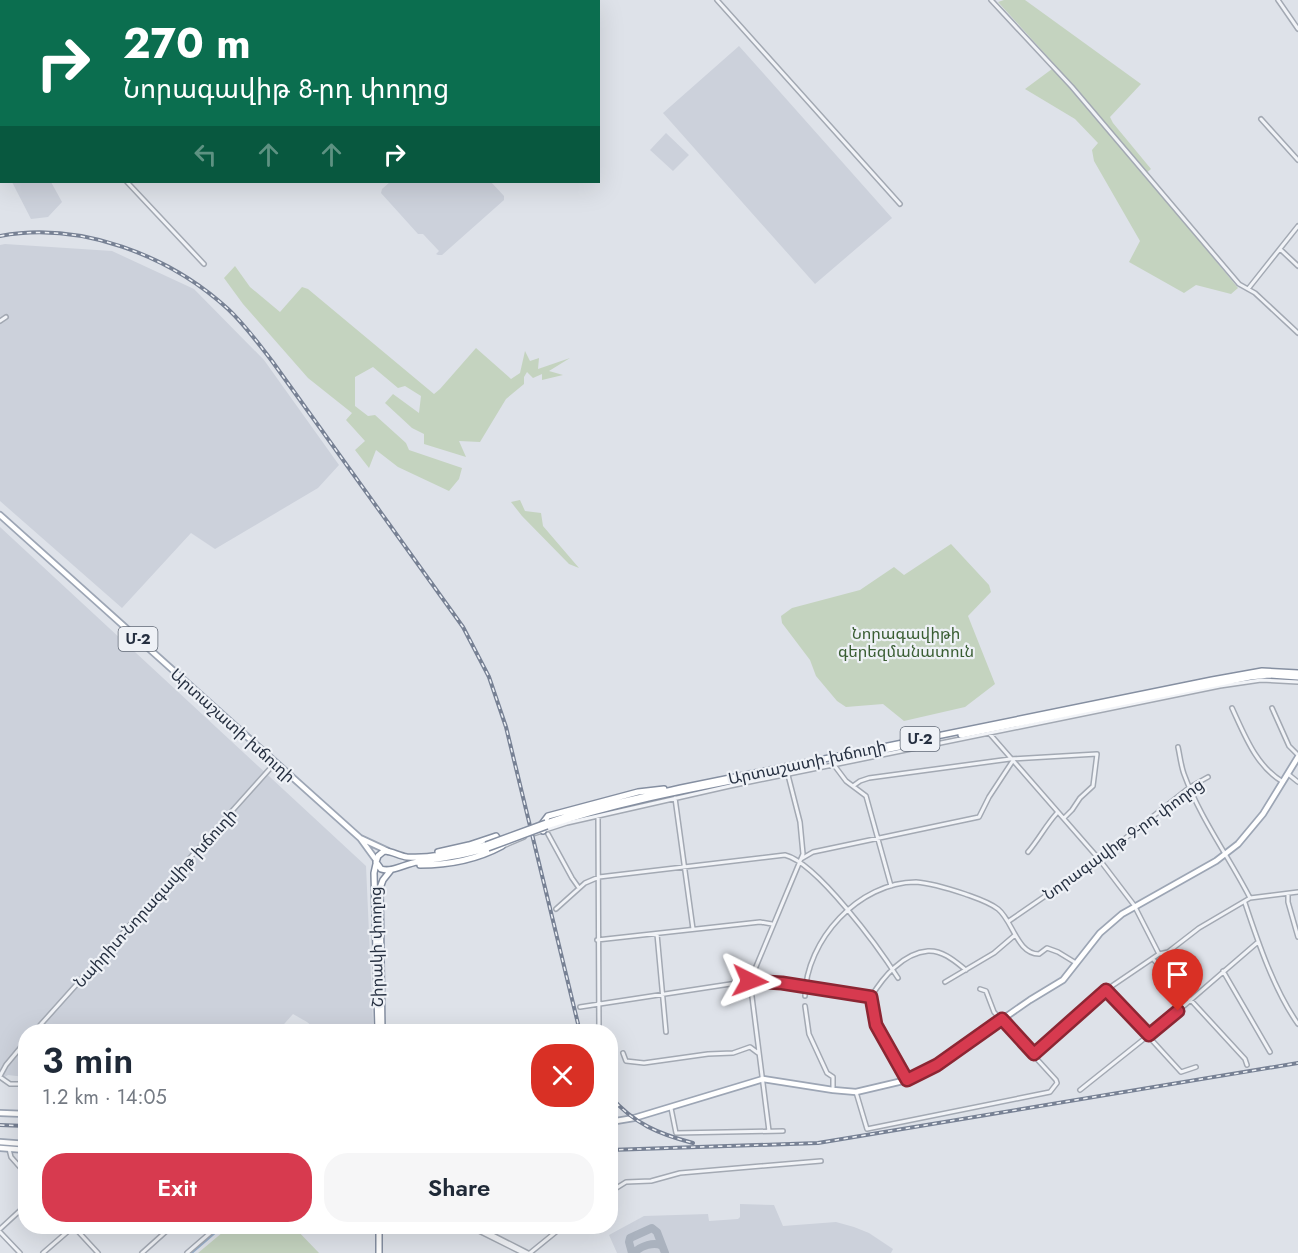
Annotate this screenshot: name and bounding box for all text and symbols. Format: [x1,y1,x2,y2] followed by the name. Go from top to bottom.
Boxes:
[123,13,251,74] text: 270 m
[24,24,102,102] icon: right
[123,69,449,108] text: Նորագավիթ 8-րդ փողոց
[189,138,222,171] icon: left
[252,138,285,171] icon: ahead
[315,138,348,171] icon: ahead
[378,138,411,171] icon: right
[838,622,974,663] park label: Նորագավիթի գերեզմանատուն
[118,627,158,651] road number: Մ-2
[165,663,300,788] street label: Արտաշատի խճուղի
[900,727,940,751] road number: Մ-2
[726,735,888,790] street label: Արտաշատի խճուղի
[1038,773,1208,906] street label: Նորագավիթ 9-րդ փողոց
[69,804,242,993] street label: Նաիրիտ-Նորագավիթ խճուղի
[364,886,389,1008] street label: Շիրակի փողոց
[718,949,782,1013] position arrow
[1152,949,1203,1011] pin
[1161,958,1194,991] icon: arrive
[42,1034,133,1086] text: 3 min
[531,1044,594,1107] button: close
[42,1083,167,1112] text: 1.2 km · 14:05
[42,1153,312,1222] button: Exit
[324,1153,594,1222] button: Share

